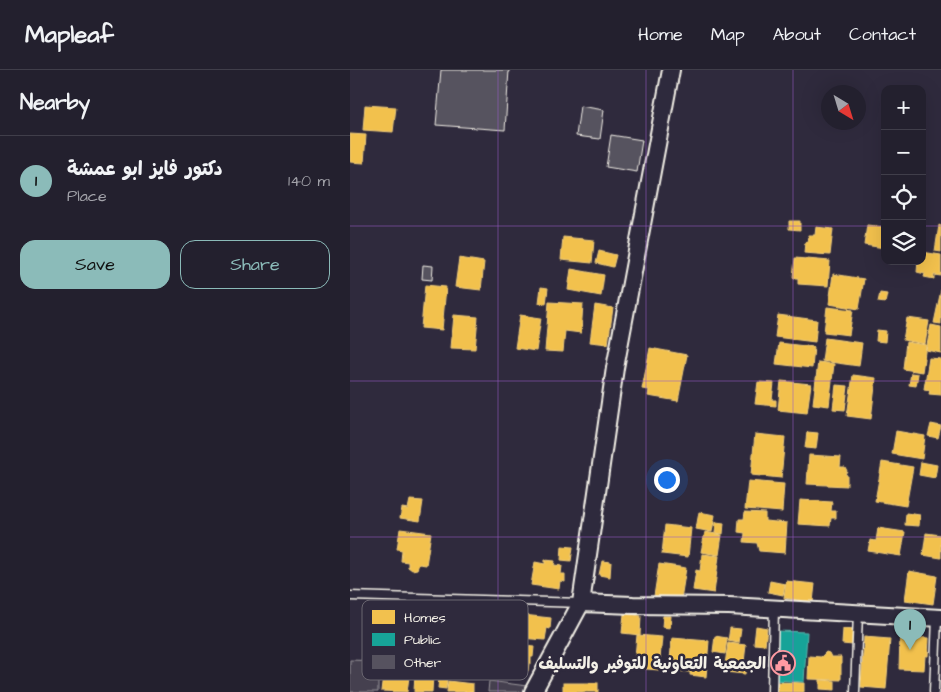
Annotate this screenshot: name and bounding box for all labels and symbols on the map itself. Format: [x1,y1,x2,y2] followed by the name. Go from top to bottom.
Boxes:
[821,85,866,130] north arrow
[654,467,680,493] your location
[362,600,528,680] legend
[404,608,446,628] text: Homes
[894,609,926,650] pin: 1
[404,630,441,650] text: Public
[770,650,796,676] public building icon: الجمعية التعاونية للتوفير والتسليف
[404,653,442,673] text: Other
[538,653,766,675] place label: الجمعية التعاونية للتوفير والتسليف

